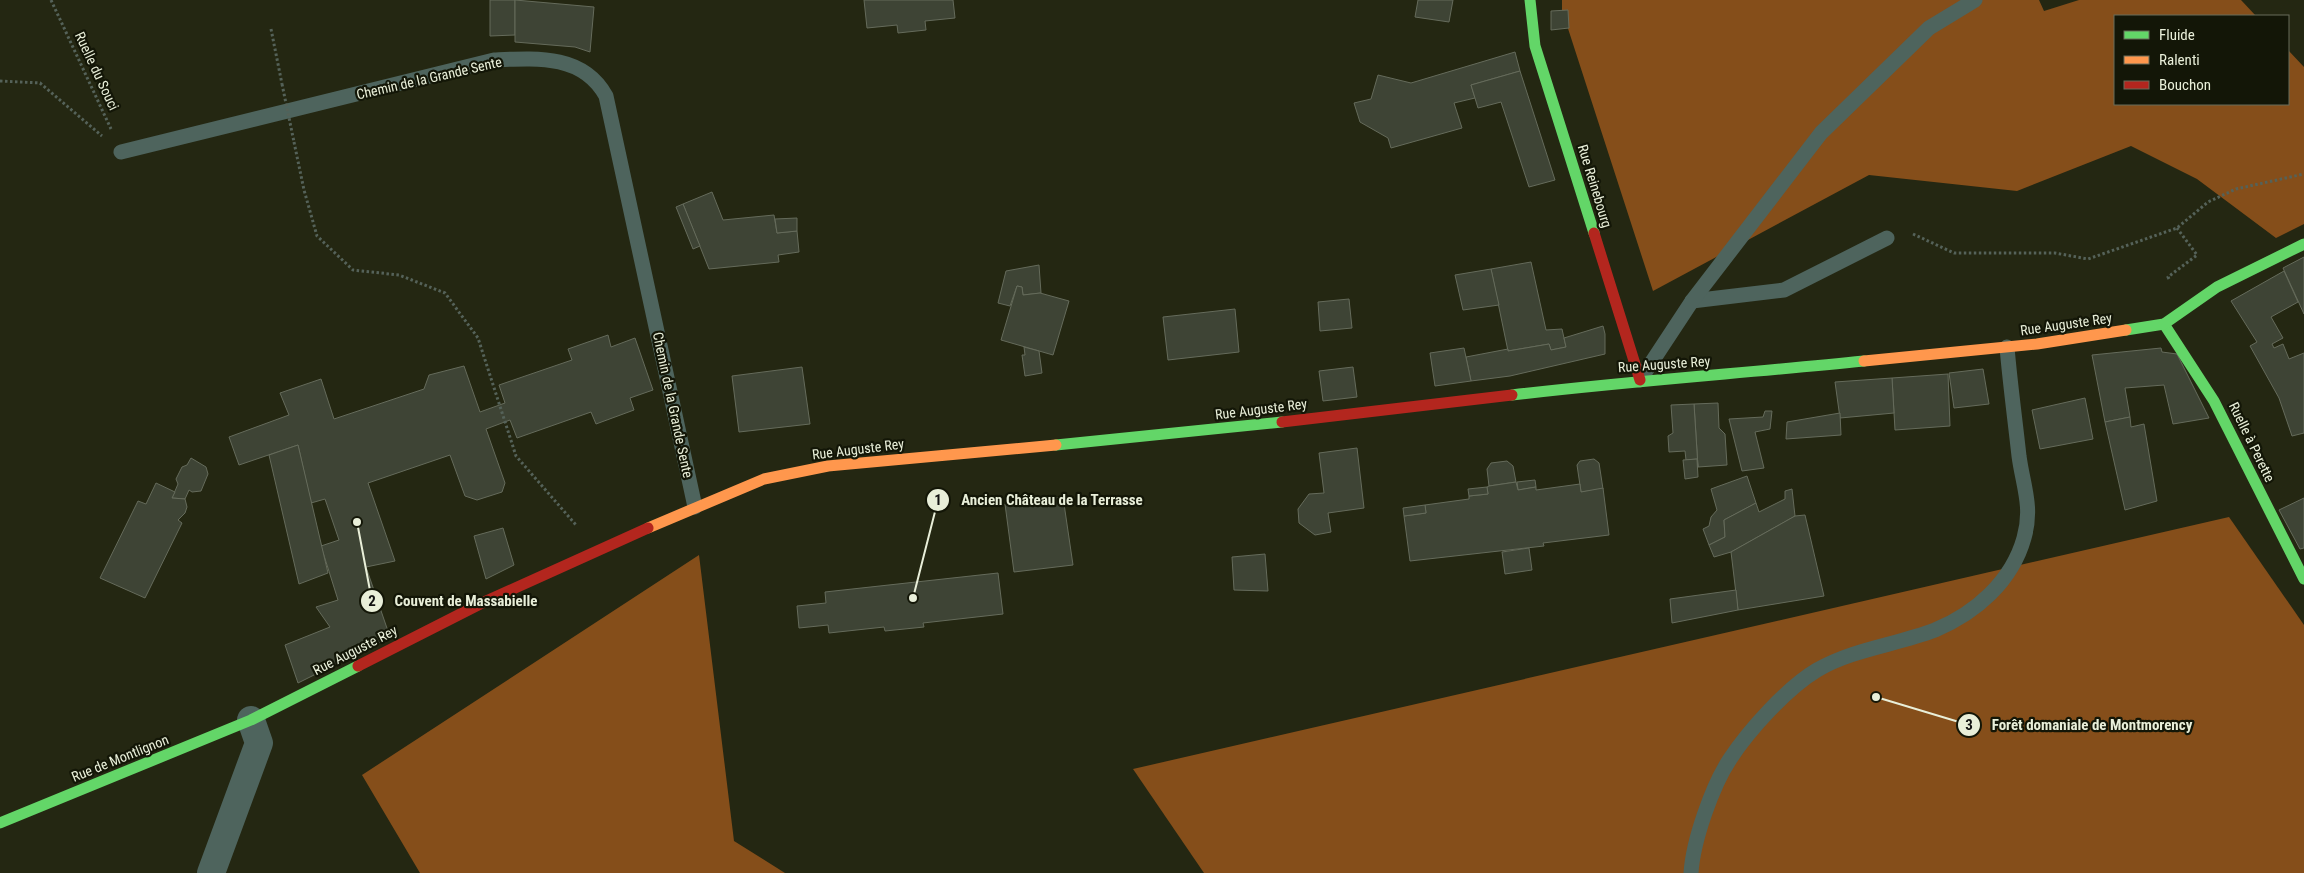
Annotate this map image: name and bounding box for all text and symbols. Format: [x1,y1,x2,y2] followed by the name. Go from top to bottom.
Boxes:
[2114,15,2289,105] legend
[2159,26,2195,44] text: Fluide
[72,29,122,113] street label: Ruelle du Souci
[2159,51,2200,69] text: Ralenti
[355,53,504,103] street label: Chemin de la Grande Sente
[2159,76,2211,94] text: Bouchon
[1575,142,1615,230] street label: Rue Reinebourg
[2019,310,2113,338] street label: Rue Auguste Rey
[650,331,696,480] street label: Chemin de la Grande Sente
[1617,353,1711,375] street label: Rue Auguste Rey
[1214,395,1308,423] street label: Rue Auguste Rey
[2226,400,2278,485] street label: Ruelle à Perette
[811,435,905,463] street label: Rue Auguste Rey
[926,485,1153,515] callout: Ancien Château de la Terrasse
[934,491,942,509] text: 1
[961,491,1143,509] text: Ancien Château de la Terrasse
[360,586,548,616] callout: Couvent de Massabielle
[368,592,376,610] text: 2
[395,592,537,610] text: Couvent de Massabielle
[310,622,400,678] street label: Rue Auguste Rey
[1956,710,2202,740] callout: Forêt domaniale de Montmorency
[1965,716,1973,734] text: 3
[1992,716,2193,734] text: Forêt domaniale de Montmorency
[69,731,171,785] street label: Rue de Montlignon

